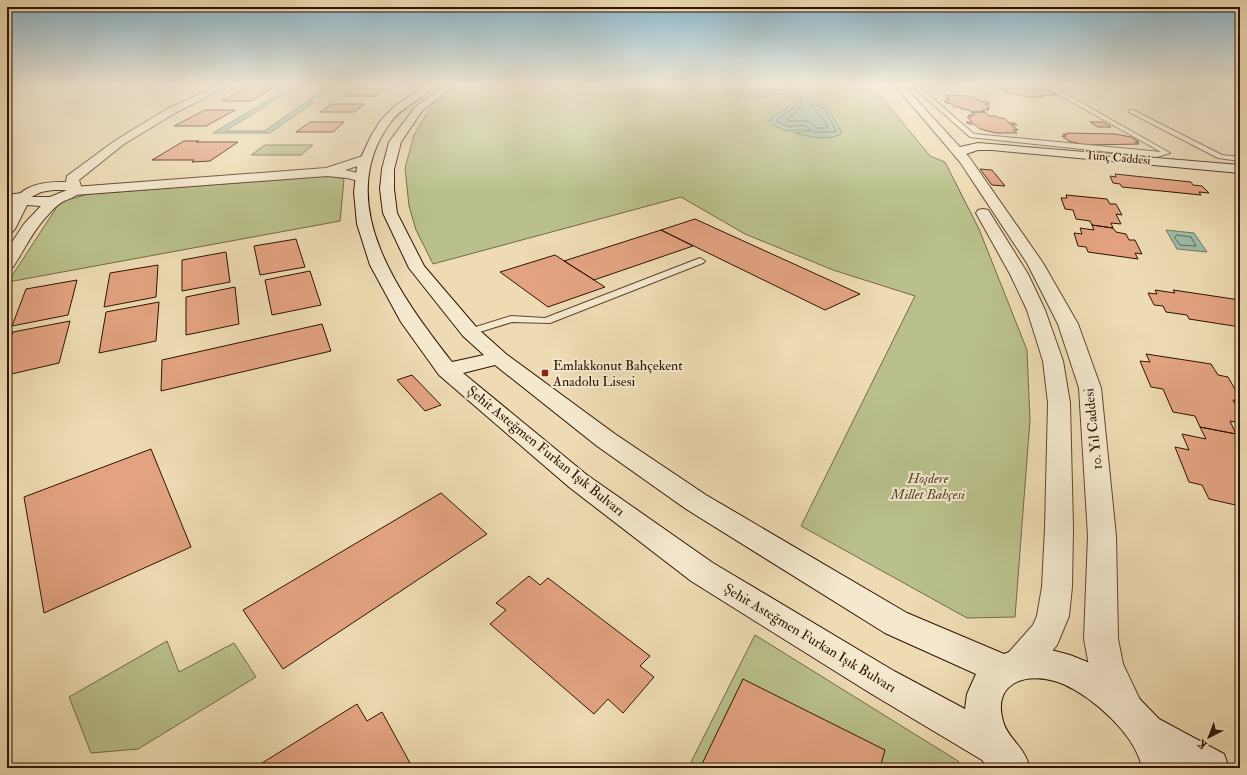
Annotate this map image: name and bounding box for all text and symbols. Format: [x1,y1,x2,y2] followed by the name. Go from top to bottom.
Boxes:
[1085,148,1151,168] street label: Tunç Caddesi
[552,357,683,390] place label: Emlakkonut Bahçekent Anadolu Lisesi
[540,368,550,378] marker: Emlakkonut Bahçekent Anadolu Lisesi
[464,382,628,520] street label: Şehit Asteğmen Furkan Işık Bulvarı
[1080,387,1106,471] street label: 10. Yıl Caddesi
[890,470,965,503] park label: Hoşdere Millet Bahçesi
[721,580,899,696] street label: Şehit Asteğmen Furkan Işık Bulvarı
[1189,717,1229,757] north arrow
[1194,736,1210,751] text: K

